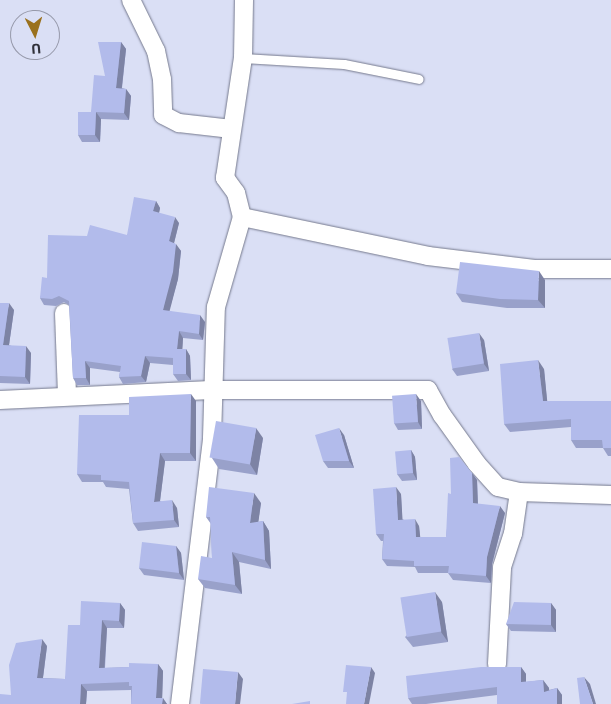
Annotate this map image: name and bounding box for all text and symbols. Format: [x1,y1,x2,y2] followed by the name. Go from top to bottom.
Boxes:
[10,10,60,60] north arrow
[31,41,42,58] text: U

